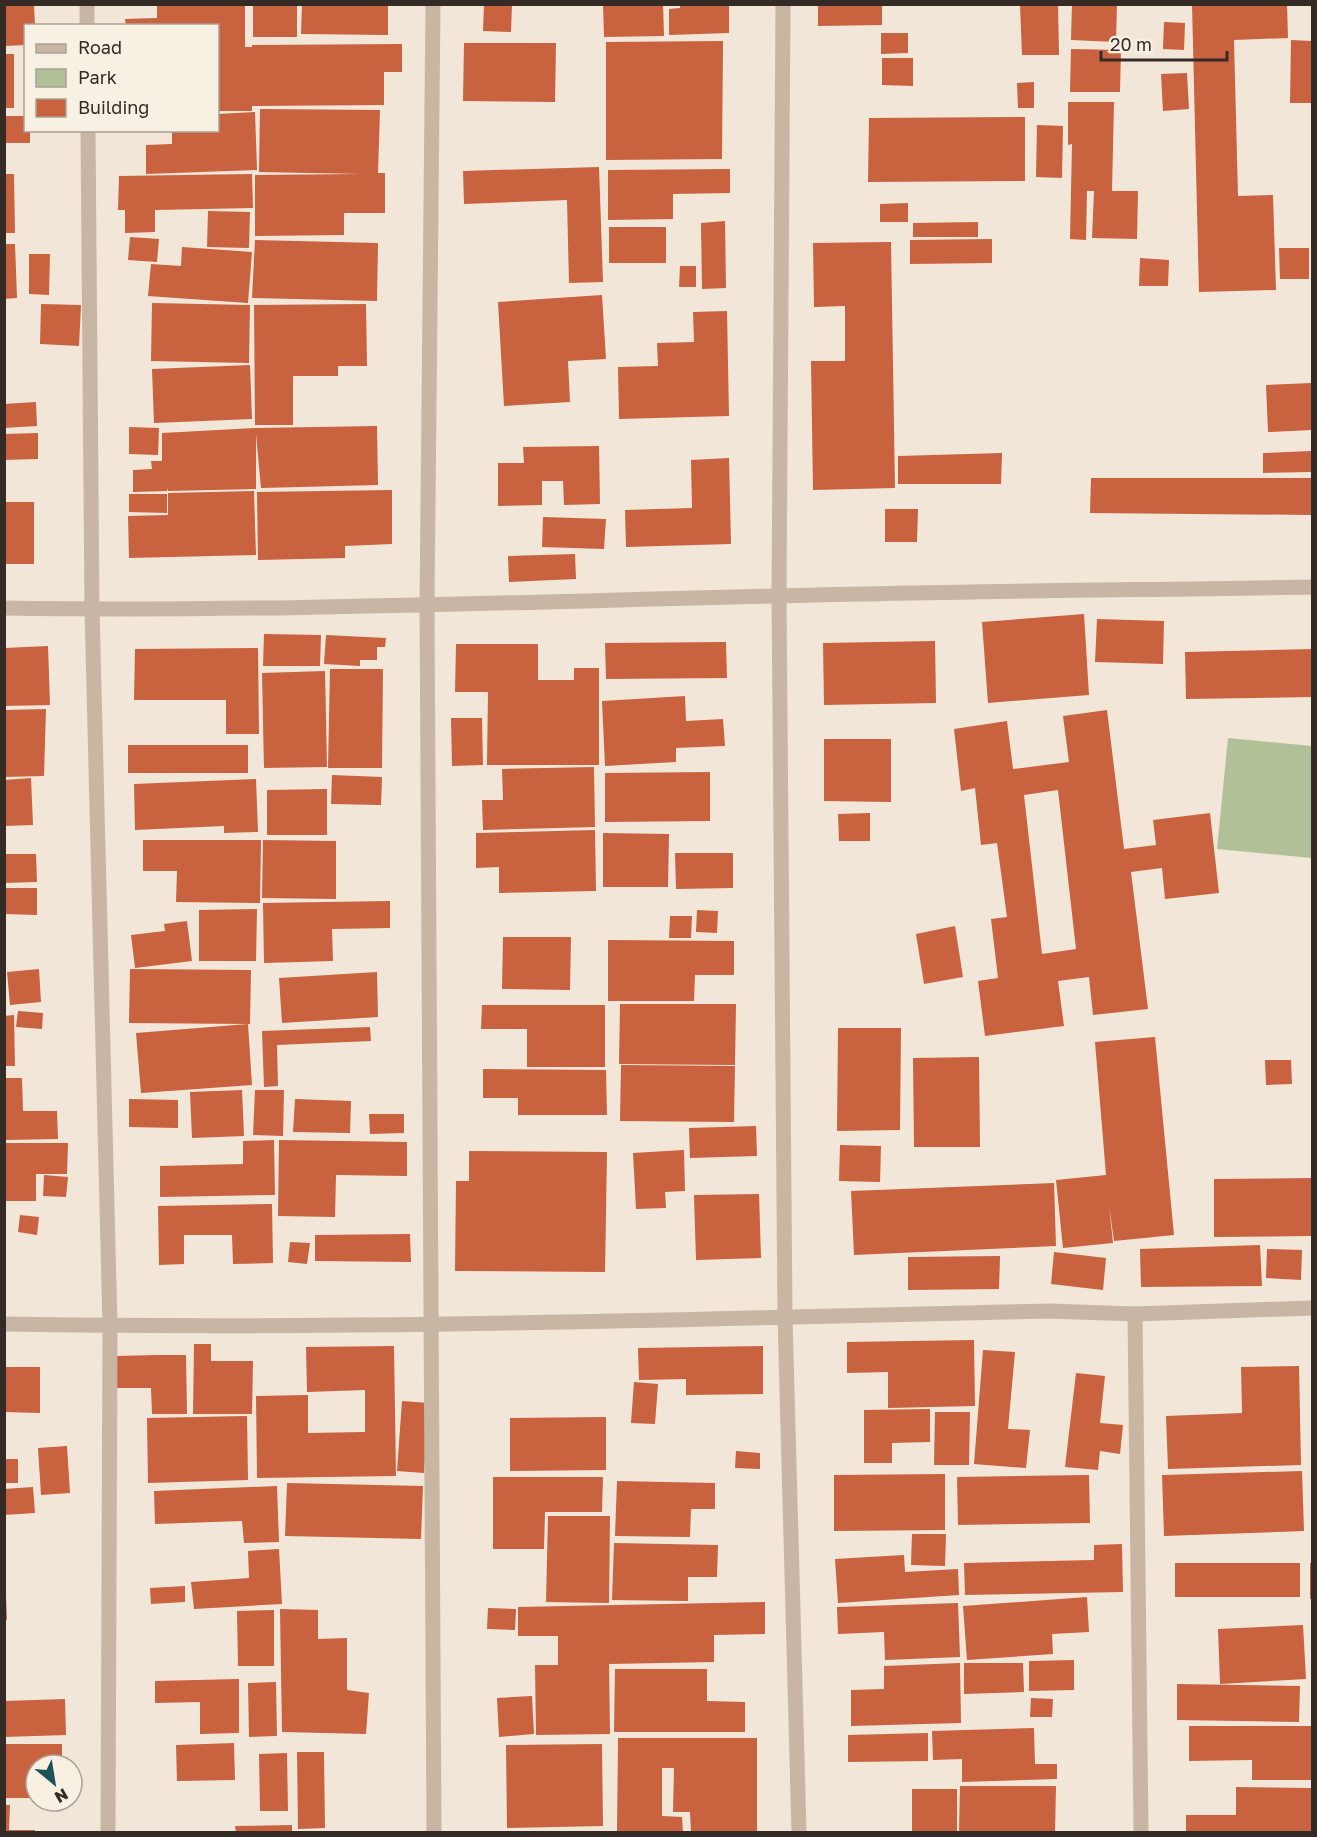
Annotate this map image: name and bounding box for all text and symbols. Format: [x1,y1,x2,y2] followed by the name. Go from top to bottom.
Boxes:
[24,24,219,132] legend
[1101,24,1227,62] scale bar
[1110,33,1152,55] text: 20 m
[78,36,122,58] text: Road
[78,66,117,88] text: Park
[78,96,149,118] text: Building
[24,1753,84,1813] north arrow
[51,1784,72,1808] text: N

